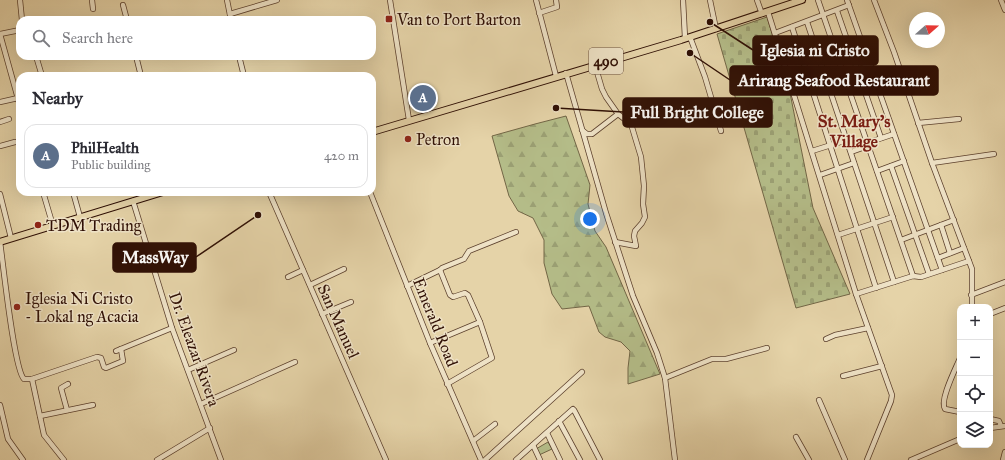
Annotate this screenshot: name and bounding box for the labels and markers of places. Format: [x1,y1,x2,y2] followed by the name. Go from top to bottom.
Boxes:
[396,10,521,29] place label: Van to Port Barton
[384,14,394,24] marker: Van to Port Barton
[753,36,878,65] callout: Iglesia ni Cristo
[730,66,938,95] callout: Arirang Seafood Restaurant
[410,83,436,113] pin: A
[623,98,772,127] callout: Full Bright College
[416,130,460,149] place label: Petron
[403,134,413,144] marker: Petron
[46,216,142,236] place label: TDM Trading
[33,220,43,230] marker: TDM Trading
[113,243,196,272] callout: MassWay
[25,289,139,327] place label: Iglesia Ni Cristo - Lokal ng Acacia
[12,302,22,312] marker: Iglesia Ni Cristo - Lokal ng Acacia

